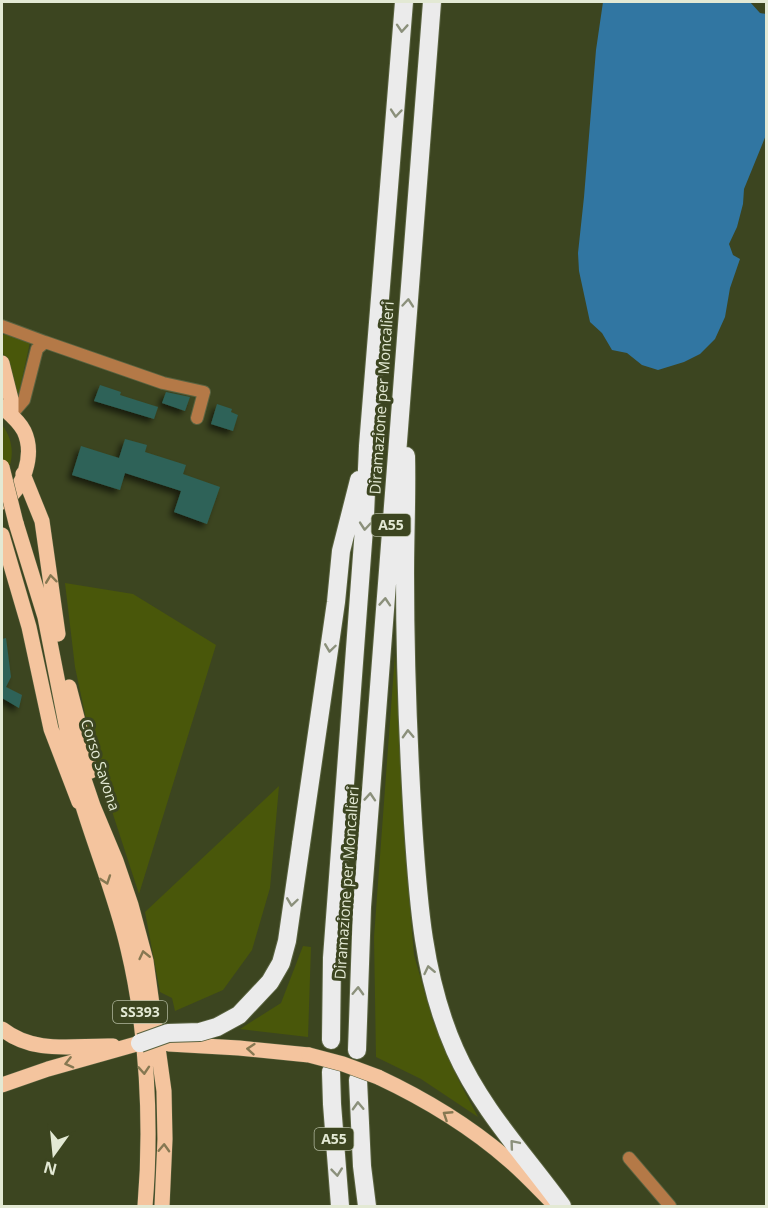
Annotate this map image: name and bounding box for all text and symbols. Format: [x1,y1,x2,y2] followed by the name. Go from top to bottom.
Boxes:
[396,23,409,32] one-way arrow
[389,108,402,117] one-way arrow
[401,299,414,308] one-way arrow
[364,301,398,495] street label: Diramazione per Moncalieri
[372,514,410,536] road number: A55
[358,521,371,530] one-way arrow
[45,574,57,584] one-way arrow
[378,598,391,607] one-way arrow
[324,643,336,652] one-way arrow
[77,716,125,813] street label: Corso Savona
[402,730,414,739] one-way arrow
[329,786,363,980] street label: Diramazione per Moncalieri
[363,792,376,801] one-way arrow
[99,874,112,885] one-way arrow
[287,897,299,907] one-way arrow
[138,950,151,960] one-way arrow
[423,965,436,975] one-way arrow
[352,987,364,996] one-way arrow
[113,1001,167,1023] road number: SS393
[246,1043,255,1056] one-way arrow
[64,1056,74,1069] one-way arrow
[138,1065,151,1074] one-way arrow
[352,1102,365,1111] one-way arrow
[443,1111,454,1122] one-way arrow
[24,1124,84,1184] north arrow
[314,1128,354,1150] road number: A55
[510,1140,521,1151] one-way arrow
[158,1144,171,1153] one-way arrow
[41,1156,59,1181] text: N
[330,1168,343,1177] one-way arrow

